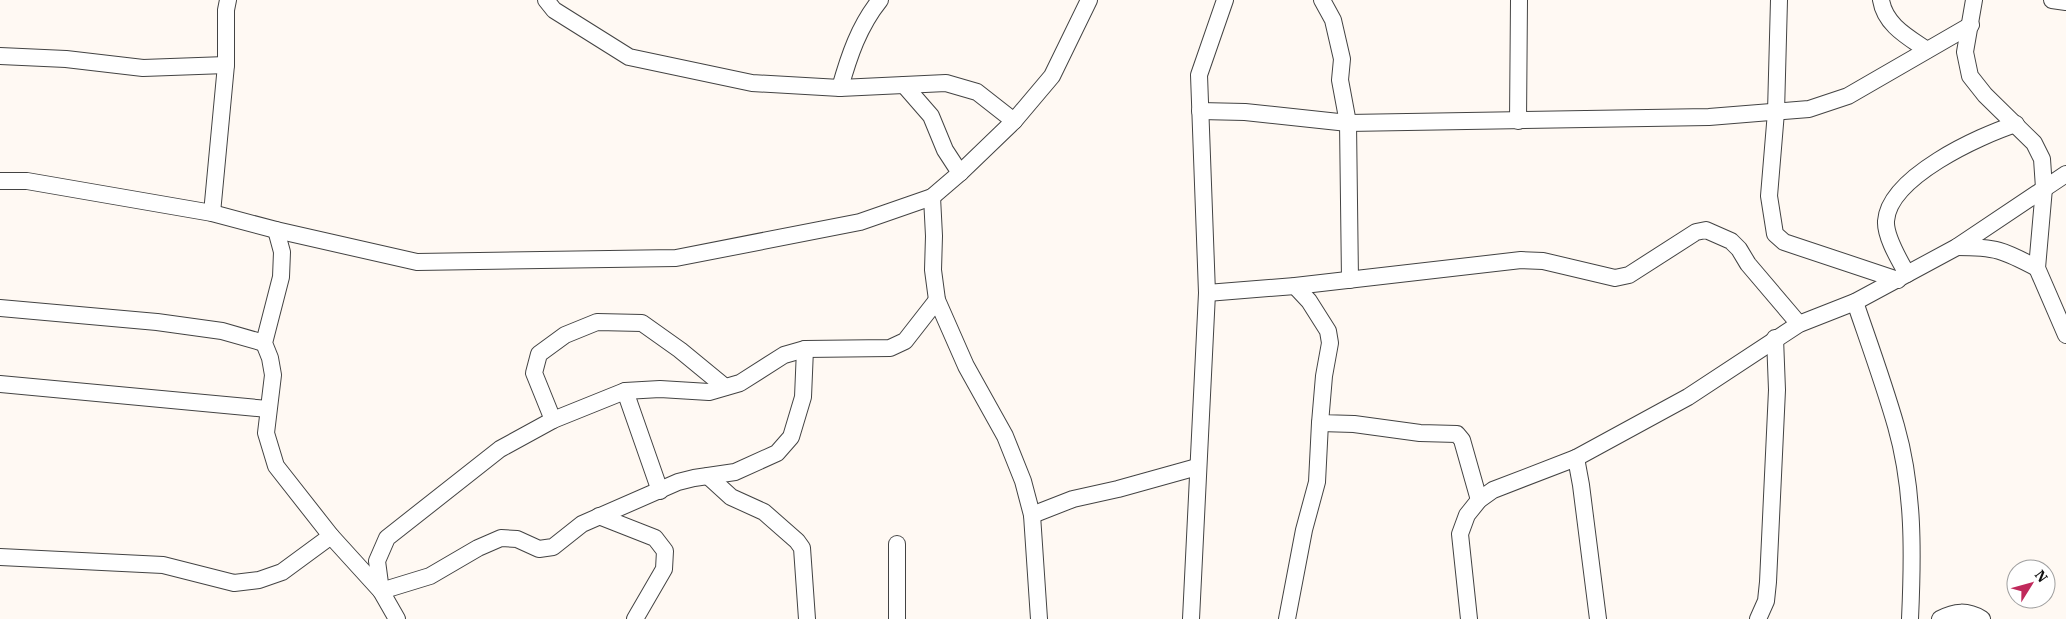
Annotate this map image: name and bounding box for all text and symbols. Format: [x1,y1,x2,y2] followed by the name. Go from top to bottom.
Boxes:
[2006,559,2056,609] north arrow
[2031,566,2052,586] text: N

